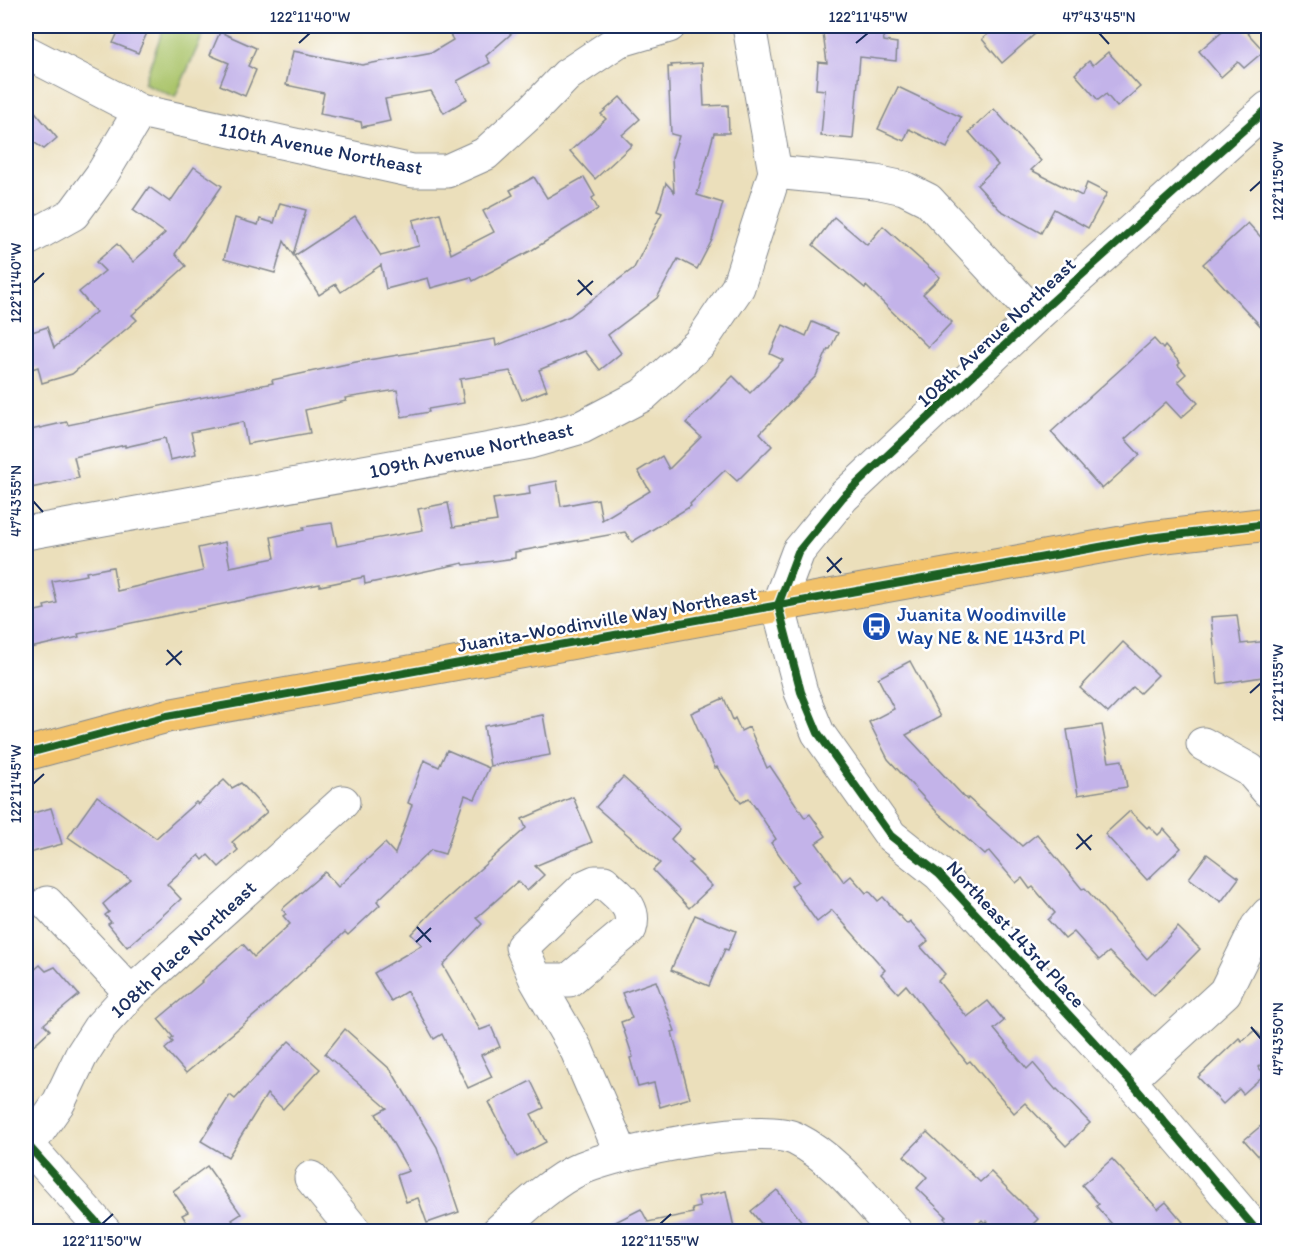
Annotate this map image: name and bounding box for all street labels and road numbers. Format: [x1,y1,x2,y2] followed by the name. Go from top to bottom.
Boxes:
[217,116,425,180] street label: 110th Avenue Northeast
[912,252,1080,412] street label: 108th Avenue Northeast
[367,417,575,483] street label: 109th Avenue Northeast
[455,581,759,657] street label: Juanita-Woodinville Way Northeast
[942,855,1090,1013] street label: Northeast 143rd Place
[105,875,261,1023] street label: 108th Place Northeast

